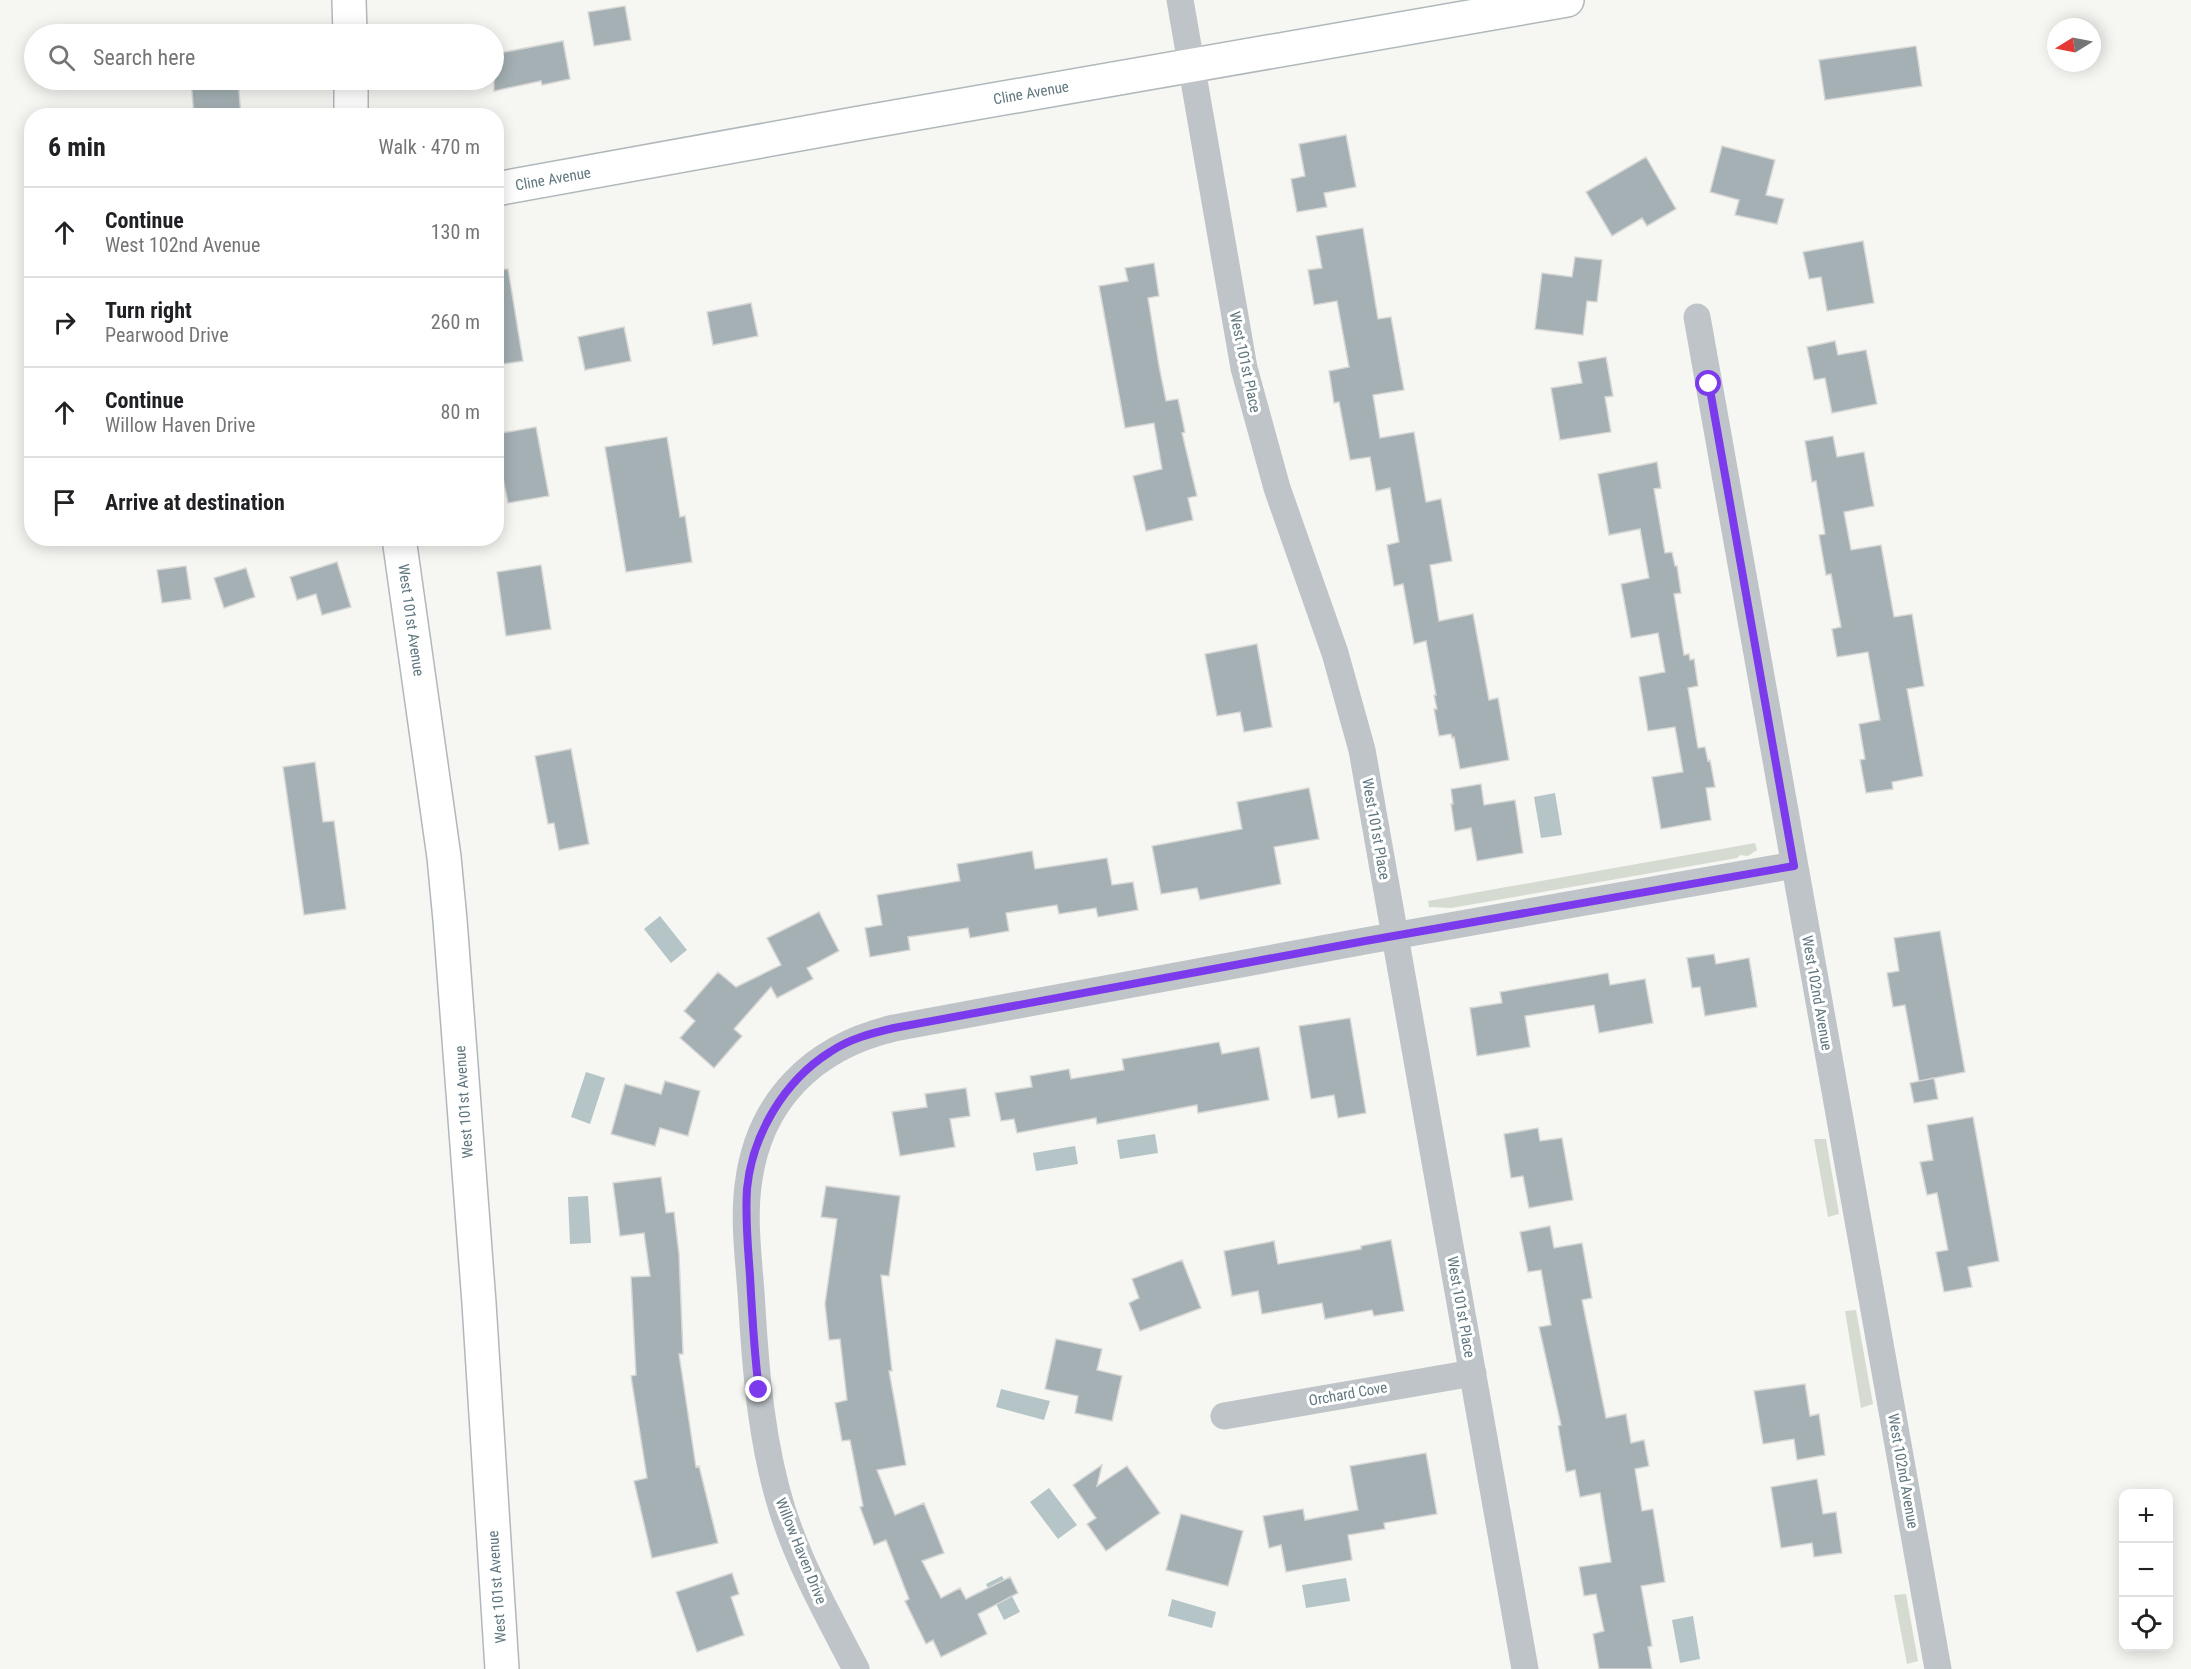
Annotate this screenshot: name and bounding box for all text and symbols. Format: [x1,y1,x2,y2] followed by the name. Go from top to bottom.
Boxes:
[2047,18,2101,72] north arrow
[24,24,504,90] search box
[45,41,78,74] icon: search
[93,45,195,70] text: Search here
[992,78,1070,108] street label: Cline Avenue
[48,132,106,162] text: 6 min
[379,135,480,159] text: Walk · 470 m
[514,164,592,194] street label: Cline Avenue
[105,208,184,233] text: Continue
[48,216,81,249] icon: ahead
[431,220,480,244] text: 130 m
[105,233,260,257] text: West 102nd Avenue
[105,298,192,323] text: Turn right
[48,306,81,339] icon: right
[431,310,480,334] text: 260 m
[1226,310,1264,414] street label: West 101st Place
[105,323,229,347] text: Pearwood Drive
[1695,370,1721,396] route start
[105,388,184,413] text: Continue
[48,396,81,429] icon: ahead
[441,400,480,424] text: 80 m
[105,413,255,437] text: Willow Haven Drive
[48,486,81,519] icon: arrive
[105,490,285,515] text: Arrive at destination
[394,563,428,677] street label: West 101st Avenue
[1358,777,1394,881] street label: West 101st Place
[1798,934,1836,1052] street label: West 102nd Avenue
[451,1045,477,1159] street label: West 101st Avenue
[1443,1255,1479,1359] street label: West 101st Place
[745,1376,771,1402] route end
[1307,1378,1389,1410] street label: Orchard Cove
[1884,1412,1922,1530] street label: West 102nd Avenue
[2119,1489,2173,1651] map controls
[2119,1489,2173,1543] button: +
[772,1495,830,1607] street label: Willow Haven Drive
[484,1530,510,1644] street label: West 101st Avenue
[2119,1543,2173,1597] button: −
[2119,1597,2173,1651] button: locate

